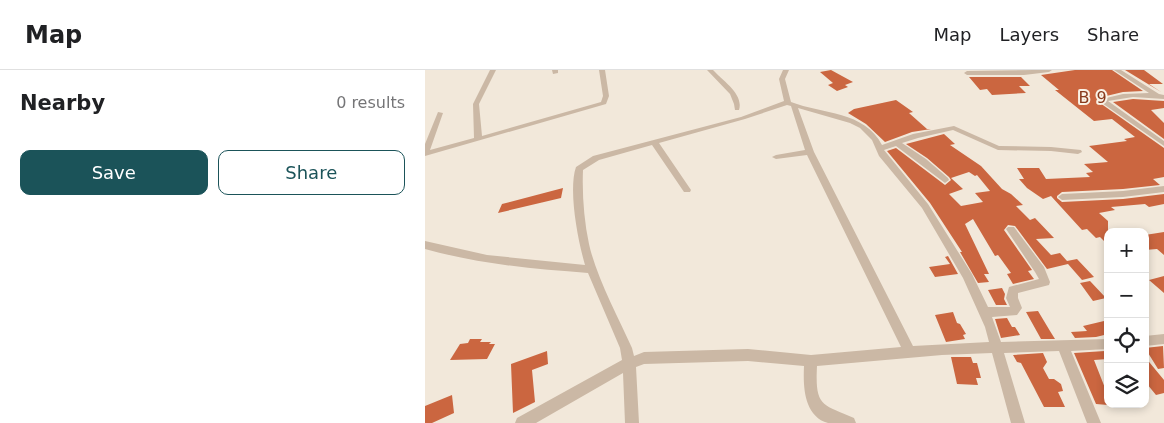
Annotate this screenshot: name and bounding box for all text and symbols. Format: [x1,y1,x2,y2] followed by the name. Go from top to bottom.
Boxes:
[25,21,82,49] text: Map
[933,24,971,45] text: Map
[999,24,1059,45] text: Layers
[1087,24,1139,45] text: Share
[1078,88,1108,107] district label: B 9
[20,91,105,115] text: Nearby
[336,93,405,112] text: 0 results
[20,150,208,195] button: Save
[218,150,405,195] button: Share
[1104,228,1149,408] map controls
[1104,228,1149,273] button: +
[1104,273,1149,318] button: −
[1104,318,1149,363] button: locate
[1104,363,1149,408] button: layers

